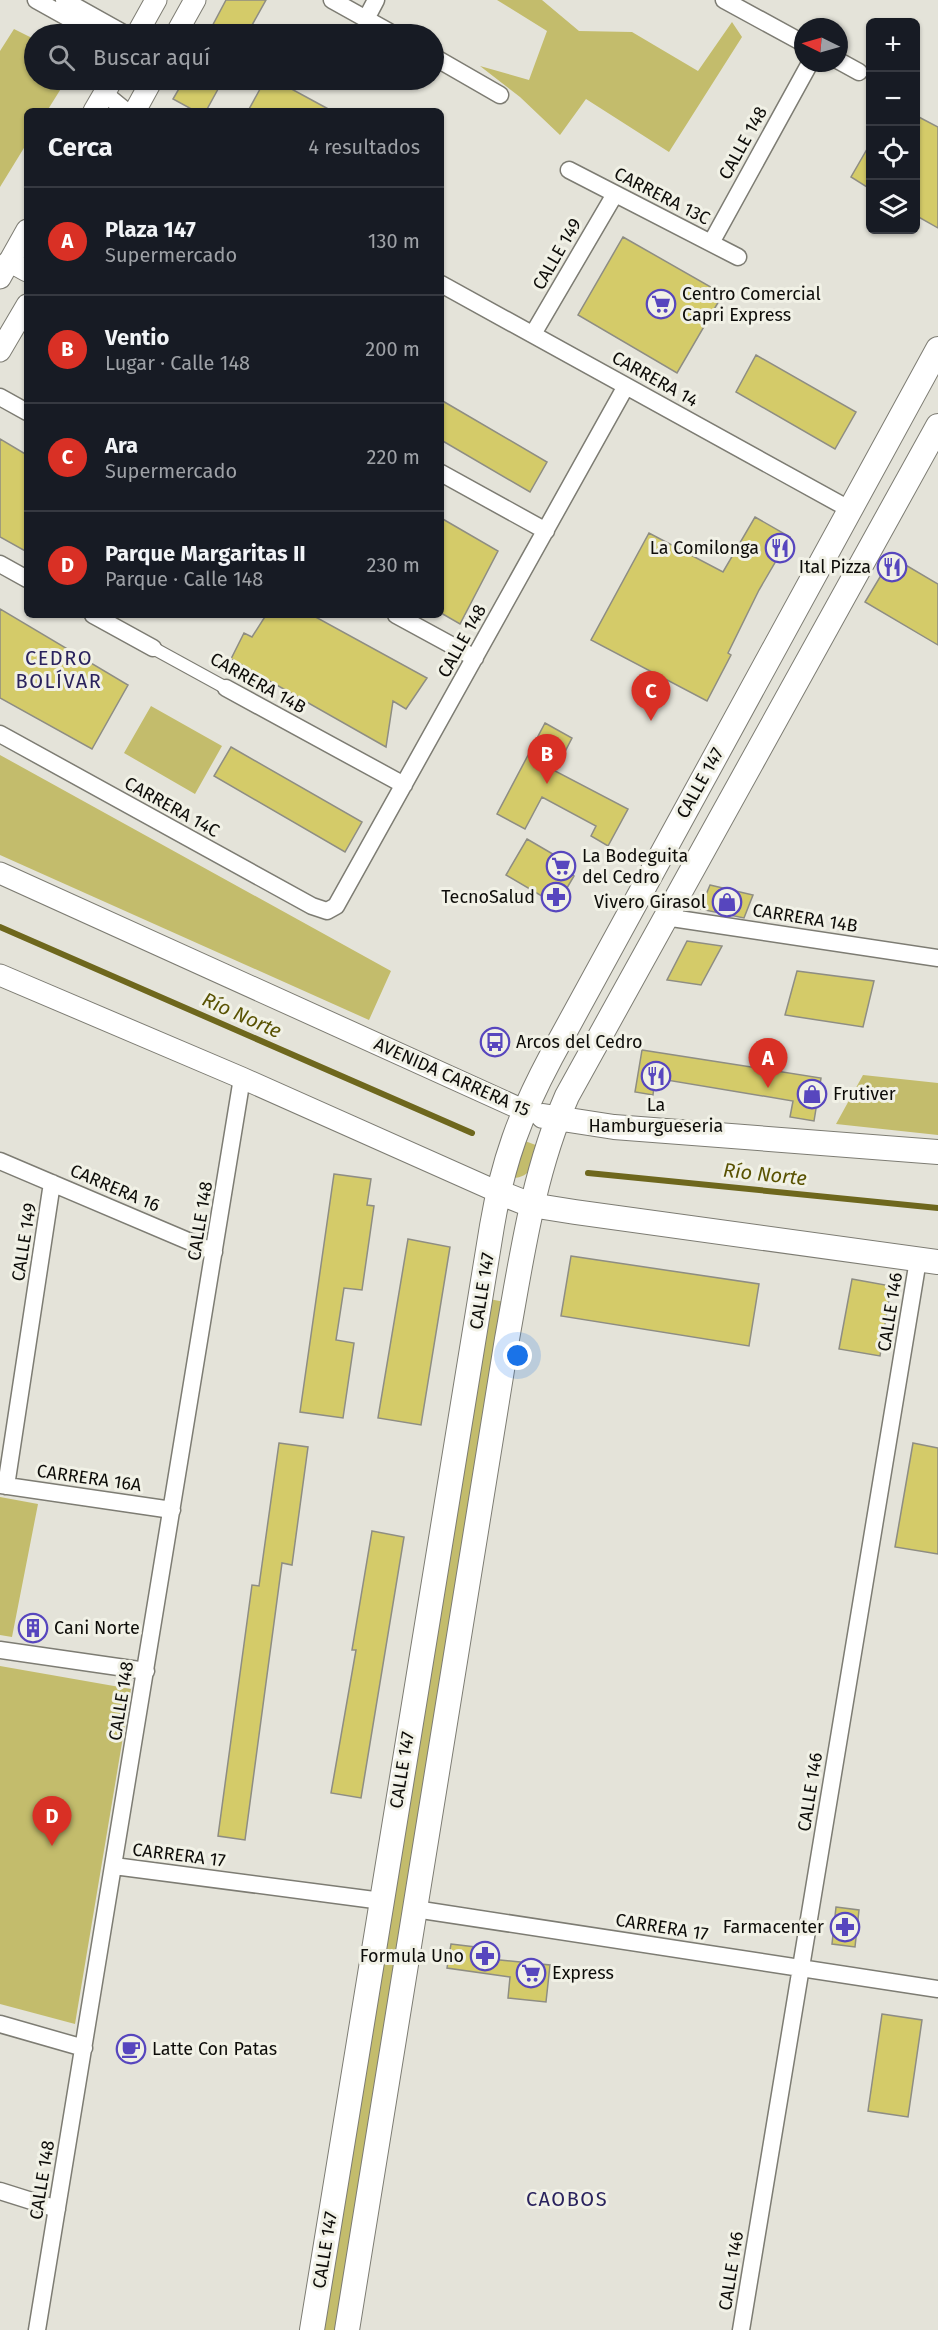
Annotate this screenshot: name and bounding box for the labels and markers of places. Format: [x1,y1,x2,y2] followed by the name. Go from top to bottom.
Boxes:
[682,283,821,326] place label: Centro Comercial Capri Express
[645,288,677,320] supermarket icon: Centro Comercial Capri Express
[764,532,796,564] restaurant icon: La Comilonga
[650,537,759,559] place label: La Comilonga
[876,551,908,583] restaurant icon: Ital Pizza
[799,556,871,578] place label: Ital Pizza
[632,672,670,721] pin: C
[528,734,566,784] pin: B
[582,845,688,888] place label: La Bodeguita del Cedro
[545,850,577,882] supermarket icon: La Bodeguita del Cedro
[540,881,572,913] pharmacy icon: TecnoSalud
[441,886,535,908] place label: TecnoSalud
[711,886,743,918] shop icon: Vivero Girasol
[594,891,706,913] place label: Vivero Girasol
[479,1026,511,1058] bus stop icon: Arcos del Cedro
[516,1031,643,1053] place label: Arcos del Cedro
[748,1038,788,1088] pin: A
[640,1060,672,1092] restaurant icon: La Hamburgueseria
[796,1078,828,1110] shop icon: Frutiver
[833,1083,896,1105] place label: Frutiver
[589,1094,723,1137] place label: La Hamburgueseria
[17,1612,49,1644] building icon: Cani Norte
[54,1617,140,1639] place label: Cani Norte
[32,1796,72,1846] pin: D
[829,1911,861,1943] pharmacy icon: Farmacenter
[723,1916,824,1938] place label: Farmacenter
[469,1940,501,1972] pharmacy icon: Formula Uno
[360,1945,464,1967] place label: Formula Uno
[515,1957,547,1989] supermarket icon: Express
[552,1962,614,1984] place label: Express
[115,2033,147,2065] cafe icon: Latte Con Patas
[152,2038,277,2060] place label: Latte Con Patas

